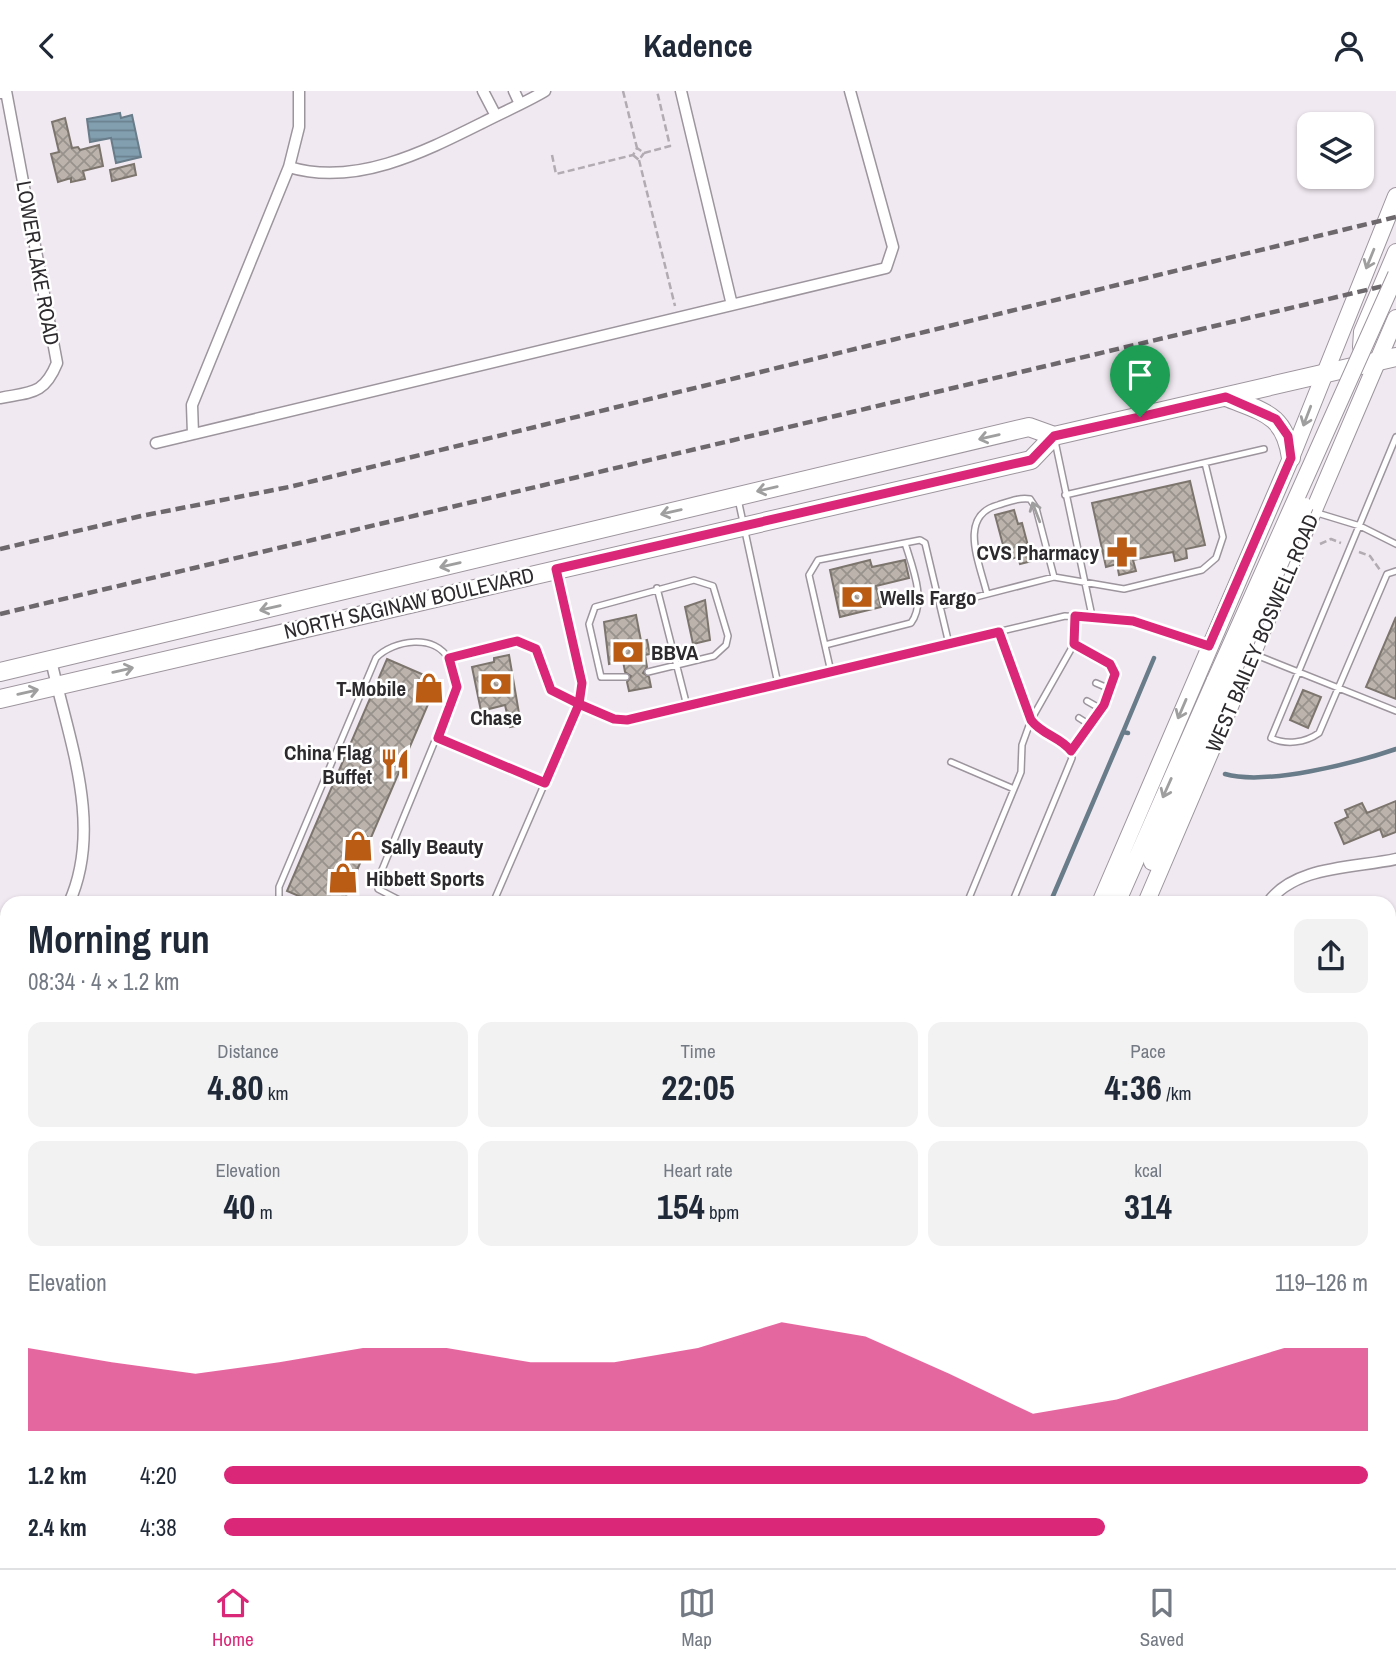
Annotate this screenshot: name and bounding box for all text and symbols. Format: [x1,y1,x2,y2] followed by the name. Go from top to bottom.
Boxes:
[643,24,753,67] text: Kadence
[28,27,66,65] icon: back
[1330,27,1368,65] icon: person
[1297,112,1374,189] map controls
[1297,112,1374,189] button: layers
[9,178,67,348] street label: LOWER LAKE ROAD
[1363,247,1376,269] one-way arrow
[1110,345,1170,417] pin
[1121,356,1159,394] icon: arrive
[1300,405,1313,427] one-way arrow
[978,431,1001,444] one-way arrow
[756,483,779,497] one-way arrow
[1028,501,1041,523] one-way arrow
[660,506,683,520] one-way arrow
[1199,509,1325,757] street label: WEST BAILEY BOSWELL ROAD
[1105,535,1139,569] pharmacy icon: CVS Pharmacy
[976,538,1099,567] place label: CVS Pharmacy
[439,559,462,572] one-way arrow
[281,560,537,646] street label: NORTH SAGINAW BOULEVARD
[840,580,874,614] bank icon: Wells Fargo
[880,583,976,612] place label: Wells Fargo
[259,602,282,615] one-way arrow
[611,635,645,669] bank icon: BBVA
[651,638,699,667] place label: BBVA
[111,663,134,676] one-way arrow
[479,667,513,701] bank icon: Chase
[412,671,446,705] shop icon: T-Mobile
[336,674,406,703] place label: T-Mobile
[17,685,39,698] one-way arrow
[1175,698,1188,719] one-way arrow
[470,703,522,732] place label: Chase
[284,738,372,791] place label: China Flag Buffet
[378,747,412,781] restaurant icon: China Flag Buffet
[1160,776,1173,798] one-way arrow
[341,829,375,863] shop icon: Sally Beauty
[381,832,484,861] place label: Sally Beauty
[326,861,360,895] shop icon: Hibbett Sports
[366,864,485,893] place label: Hibbett Sports
[28,914,210,965] text: Morning run
[1294,919,1368,993] button: share
[28,966,180,997] text: 08:34 · 4 × 1.2 km
[217,1038,279,1064] text: Distance
[680,1038,716,1064] text: Time
[1130,1038,1166,1064] text: Pace
[208,1064,263,1111] text: 4.80
[661,1064,735,1111] text: 22:05
[1105,1064,1162,1111] text: 4:36
[263,1080,288,1106] text: km
[1162,1080,1191,1106] text: /km
[216,1157,280,1183] text: Elevation
[663,1157,733,1183] text: Heart rate
[1134,1157,1162,1183] text: kcal
[223,1183,255,1230] text: 40
[657,1183,705,1230] text: 154
[1124,1183,1172,1230] text: 314
[255,1199,273,1225] text: m
[705,1199,739,1225] text: bpm
[28,1267,107,1298] text: Elevation
[1275,1267,1368,1298] text: 119–126 m
[28,1460,87,1491] text: 1.2 km
[140,1460,177,1491] text: 4:20
[28,1512,87,1543] text: 2.4 km
[140,1512,177,1543] text: 4:38
[212,1584,254,1652] tab: Home
[678,1584,716,1652] tab: Map
[1140,1584,1184,1652] tab: Saved

